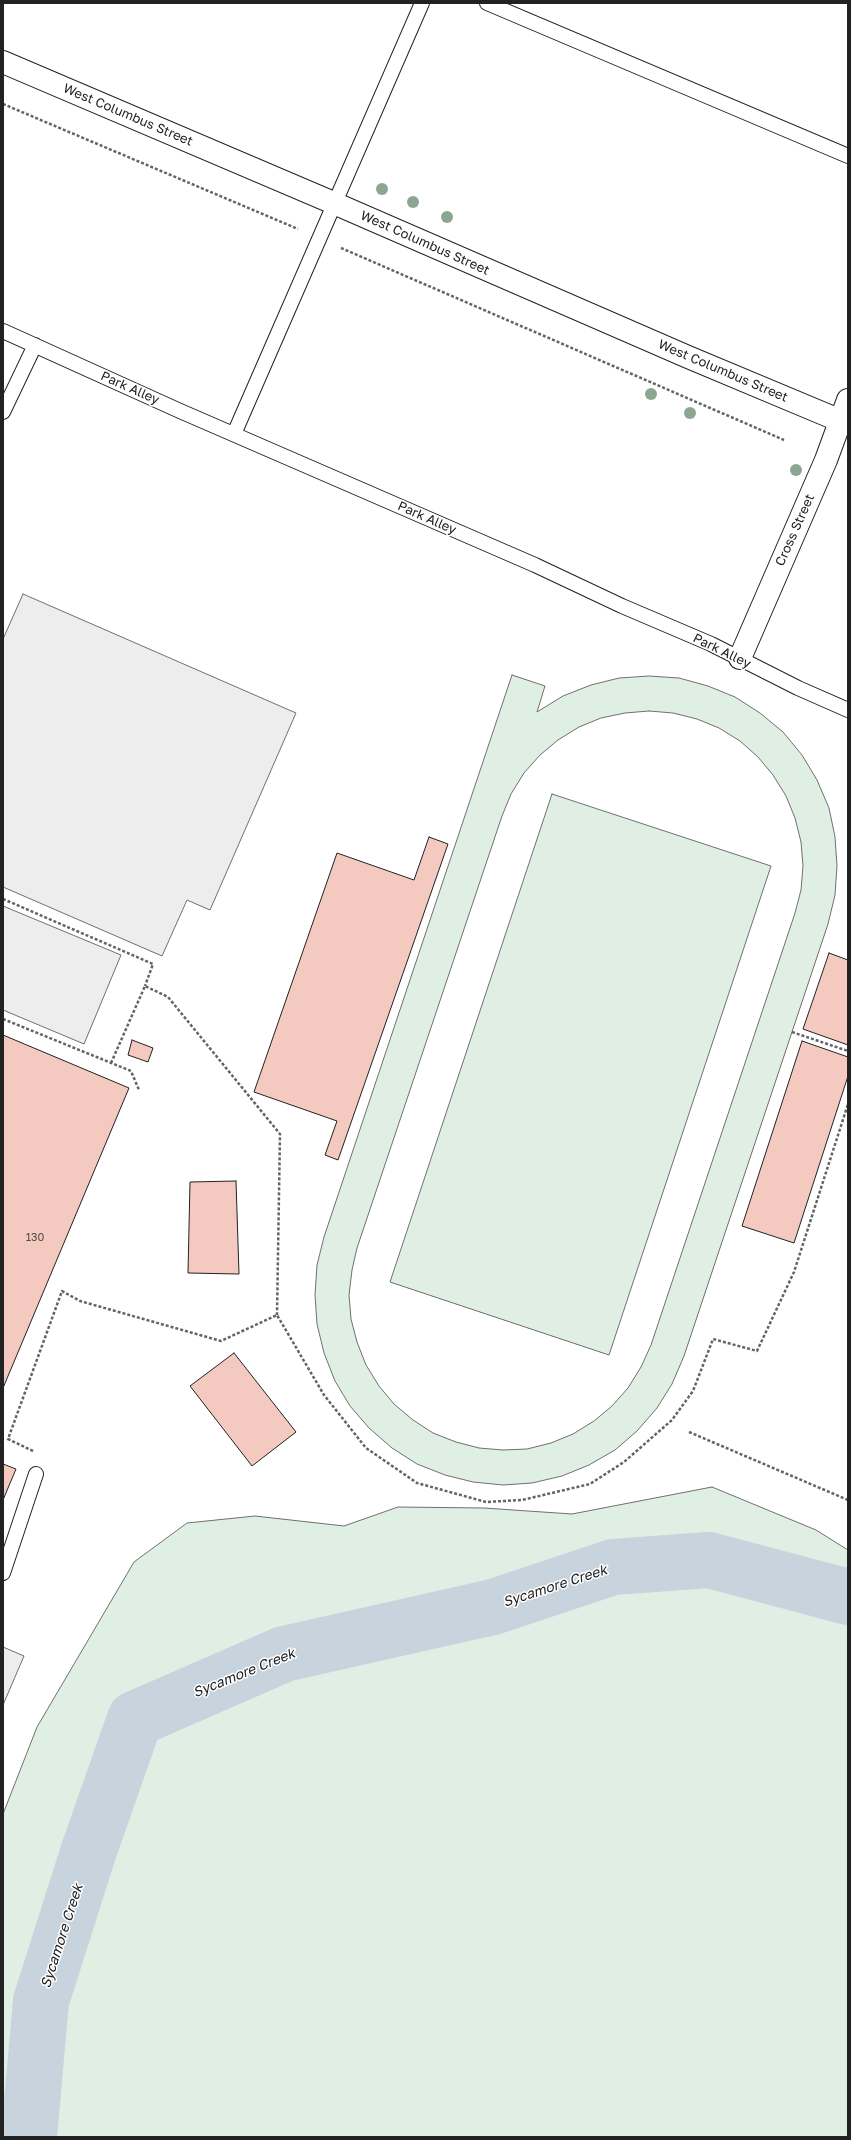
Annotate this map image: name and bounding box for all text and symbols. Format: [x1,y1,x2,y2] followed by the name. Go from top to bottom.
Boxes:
[61,81,195,149] street label: West Columbus Street
[358,208,492,278] street label: West Columbus Street
[656,337,790,405] street label: West Columbus Street
[98,368,162,408] street label: Park Alley
[772,492,818,568] street label: Cross Street
[395,498,459,538] street label: Park Alley
[690,630,754,672] street label: Park Alley
[26,1231,44,1245] house number: 130
[501,1561,609,1611] water label: Sycamore Creek
[190,1645,298,1701] water label: Sycamore Creek
[37,1882,87,1990] water label: Sycamore Creek

